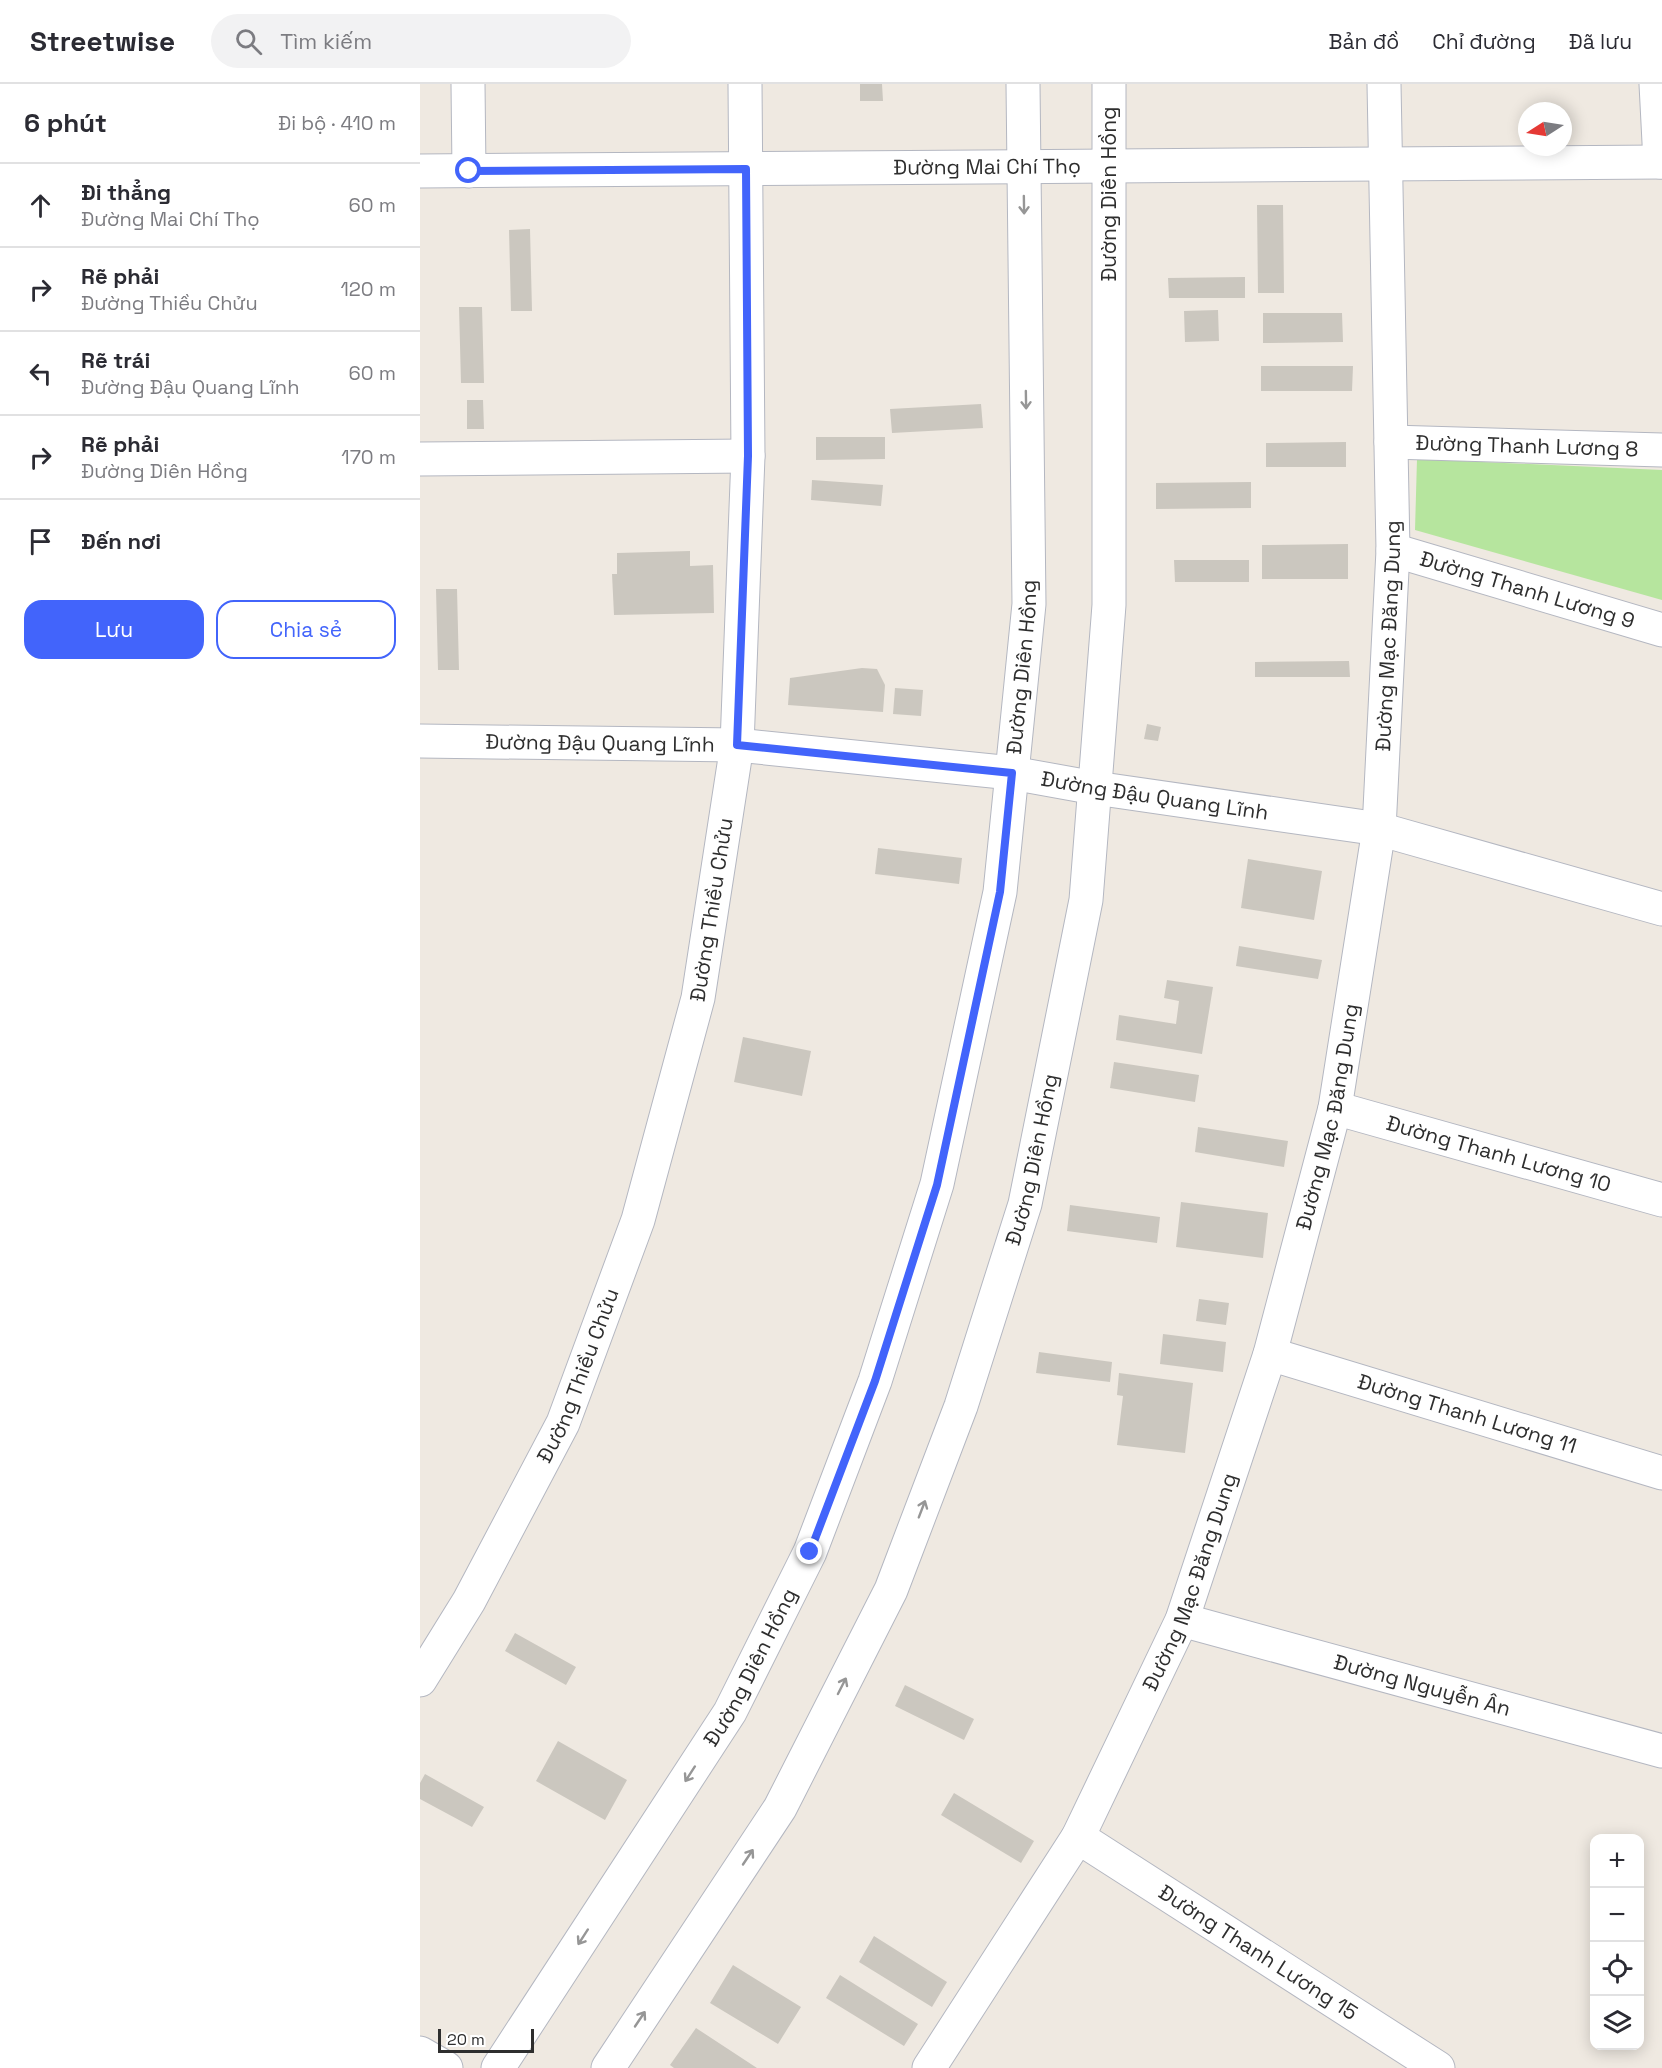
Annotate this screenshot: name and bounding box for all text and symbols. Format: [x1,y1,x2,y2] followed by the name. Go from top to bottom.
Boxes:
[211,14,631,68] search box
[30,23,175,59] text: Streetwise
[232,25,265,58] icon: search
[280,27,372,55] text: Tìm kiếm
[1329,28,1399,55] text: Bản đồ
[1432,28,1536,55] text: Chỉ đường
[1569,28,1632,55] text: Đã lưu
[1518,102,1572,156] north arrow
[24,106,107,140] text: 6 phút
[1095,106,1122,282] street label: Đường Diên Hồng
[278,110,396,136] text: Đi bộ · 410 m
[893,152,1081,181] street label: Đường Mai Chí Thọ
[455,157,481,183] route start
[81,178,171,206] text: Đi thẳng
[24,189,57,222] icon: ahead
[349,192,396,218] text: 60 m
[1018,195,1030,215] one-way arrow
[81,206,260,232] text: Đường Mai Chí Thọ
[81,262,159,290] text: Rẽ phải
[24,273,57,306] icon: right
[340,276,396,302] text: 120 m
[81,290,258,316] text: Đường Thiều Chửu
[81,346,150,374] text: Rẽ trái
[24,357,57,390] icon: left
[349,360,396,386] text: 60 m
[81,374,299,400] text: Đường Đậu Quang Lĩnh
[1021,390,1032,410] one-way arrow
[1415,429,1639,462] street label: Đường Thanh Lương 8
[81,430,159,458] text: Rẽ phải
[24,441,57,474] icon: right
[341,444,396,470] text: 170 m
[81,458,248,484] text: Đường Diên Hồng
[1369,520,1406,752] street label: Đường Mạc Đăng Dung
[24,525,57,558] icon: arrive
[81,527,161,555] text: Đến nơi
[1417,545,1638,634] street label: Đường Thanh Lương 9
[1000,580,1042,756] street label: Đường Diên Hồng
[24,600,204,659] button: Lưu
[216,600,396,659] button: Chia sẻ
[485,728,715,758] street label: Đường Đậu Quang Lĩnh
[1039,765,1270,826] street label: Đường Đậu Quang Lĩnh
[684,816,739,1003] street label: Đường Thiều Chửu
[1289,1002,1364,1233] street label: Đường Mạc Đăng Dung
[999,1071,1064,1249] street label: Đường Diên Hồng
[1383,1109,1614,1198] street label: Đường Thanh Lương 10
[530,1284,625,1467] street label: Đường Thiều Chửu
[1354,1367,1580,1459] street label: Đường Thanh Lương 11
[1136,1469,1243,1695] street label: Đường Mạc Đăng Dung
[917,1500,928,1518] one-way arrow
[796,1538,822,1564] route end
[697,1583,803,1751] street label: Đường Diên Hồng
[1331,1648,1514,1722] street label: Đường Nguyễn Ân
[837,1678,848,1696] one-way arrow
[684,1765,696,1782] one-way arrow
[1590,1834,1644,2050] map controls
[1590,1834,1644,1888] button: +
[742,1849,754,1866] one-way arrow
[1154,1878,1363,2026] street label: Đường Thanh Lương 15
[1590,1888,1644,1942] button: −
[577,1929,589,1945] one-way arrow
[1590,1942,1644,1996] button: locate
[1590,1996,1644,2050] button: layers
[634,2012,646,2028] one-way arrow
[438,2026,534,2054] scale bar
[447,2029,485,2050] text: 20 m

